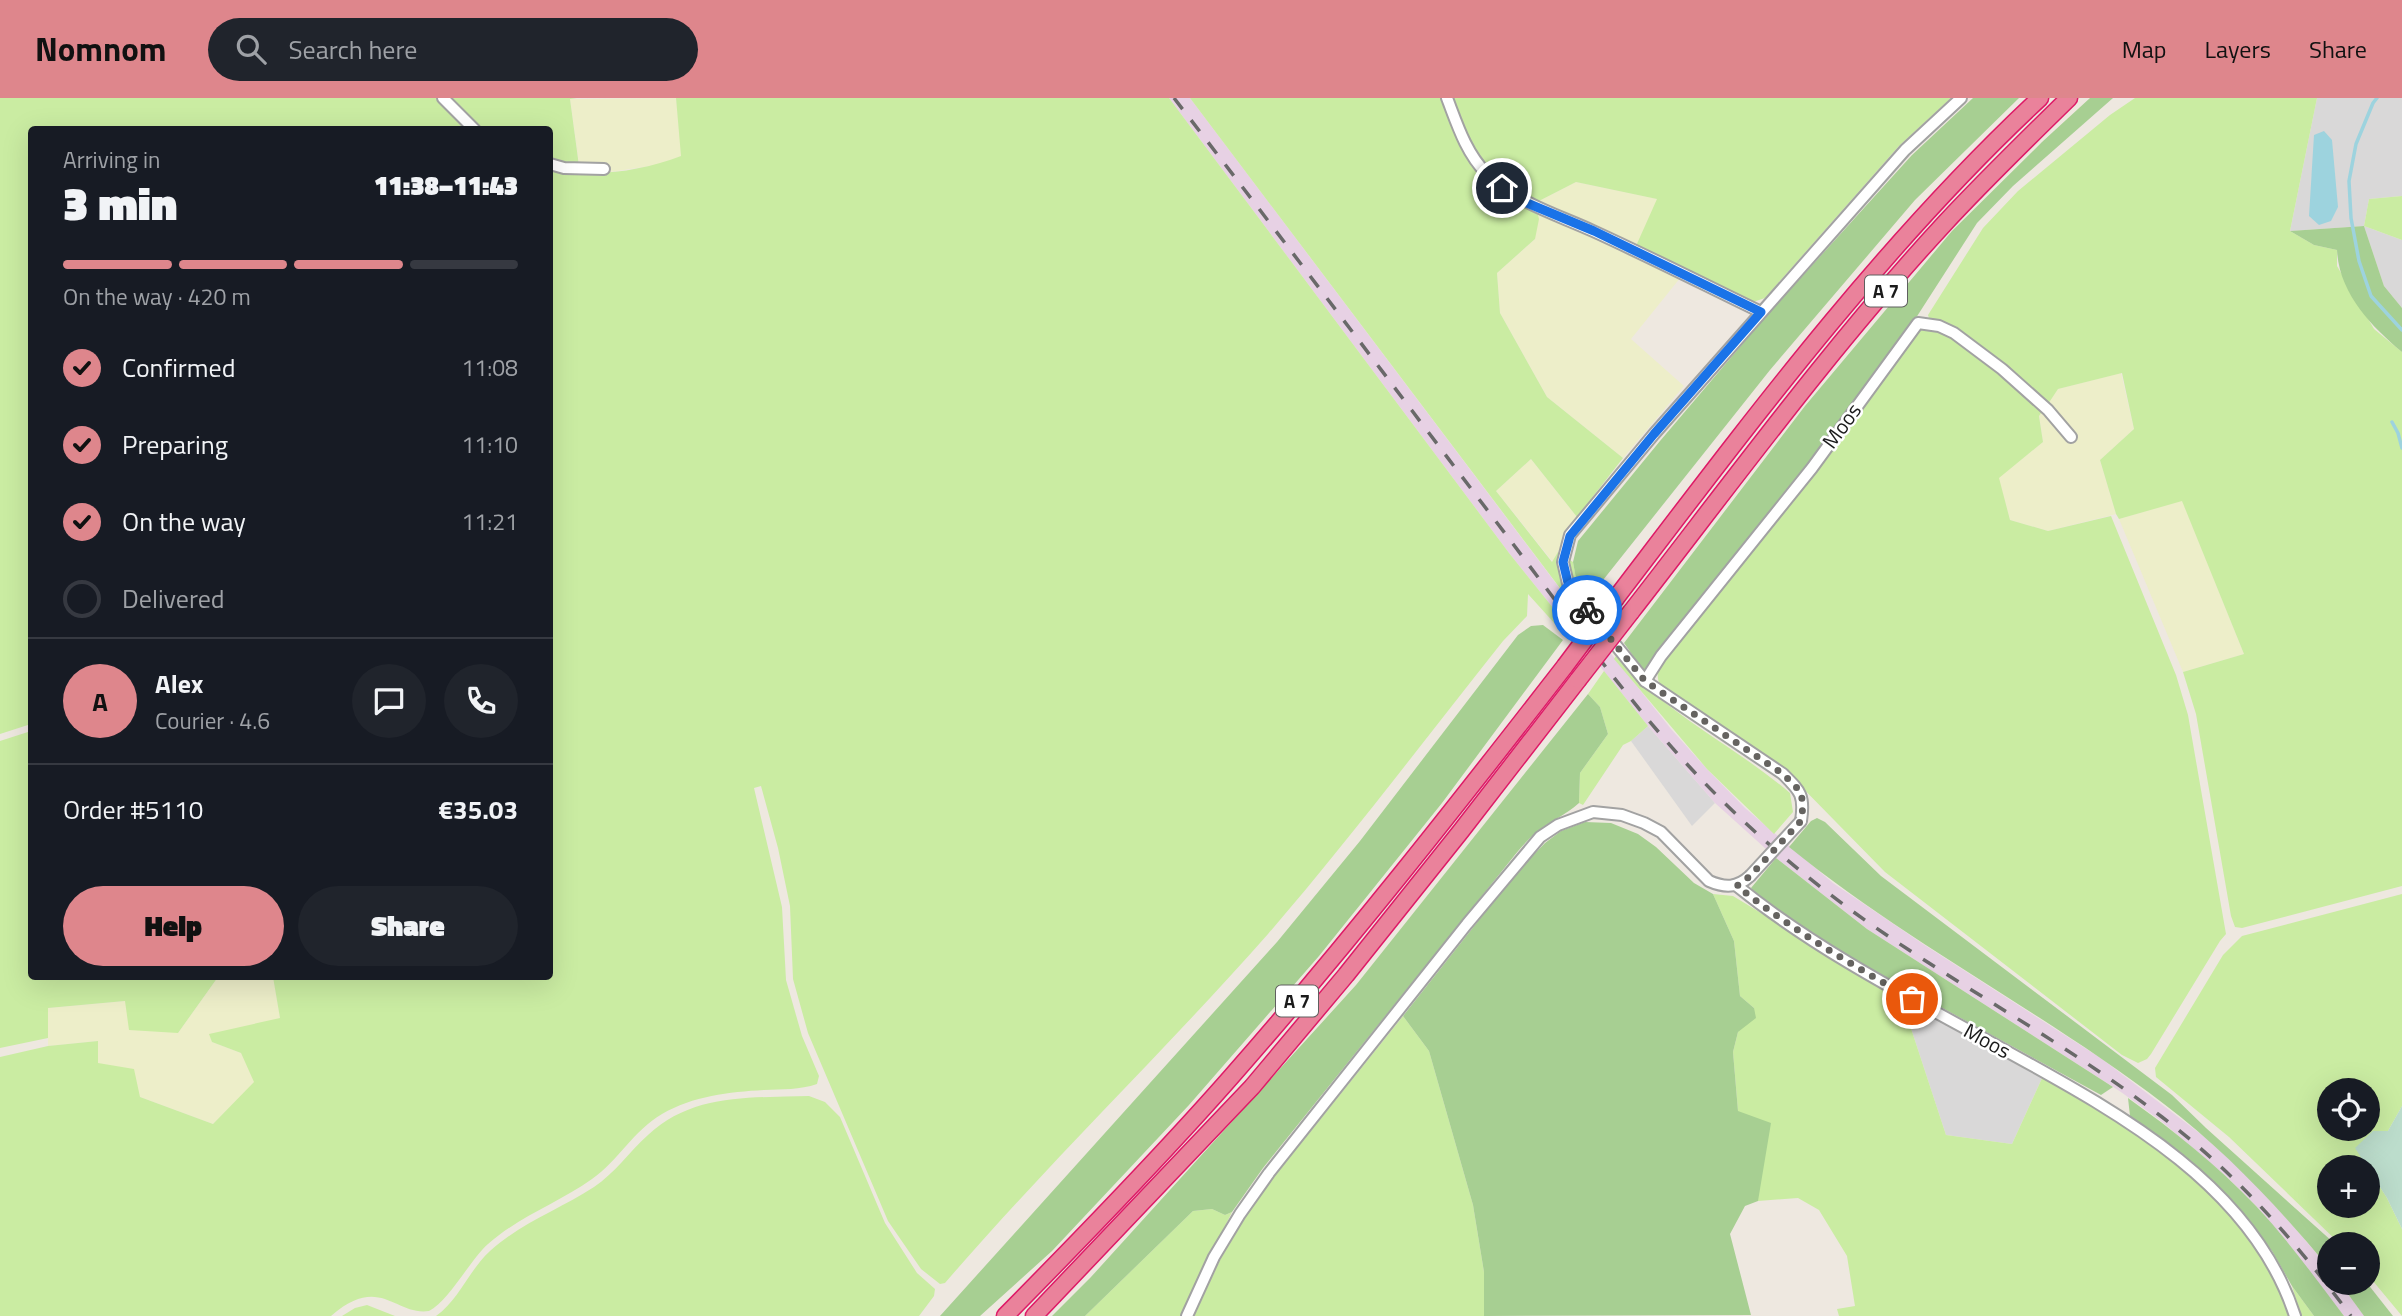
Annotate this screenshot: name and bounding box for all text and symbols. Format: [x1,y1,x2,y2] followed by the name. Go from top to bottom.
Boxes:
[208,18,698,81] search box
[35,24,166,74] text: Nomnom
[232,30,270,68] icon: search
[288,30,417,69] text: Search here
[2122,31,2167,67] text: Map
[2205,31,2271,67] text: Layers
[2309,31,2367,67] text: Share
[63,142,160,177] text: Arriving in
[1472,158,1532,218] pin
[374,166,518,205] text: 11:38–11:43
[63,168,177,238] text: 3 min
[1483,169,1521,207] icon: home
[1865,276,1907,307] road number: A 7
[63,279,251,314] text: On the way · 420 m
[122,348,236,387] text: Confirmed
[63,349,101,387] icon: check
[461,350,518,385] text: 11:08
[1814,396,1869,455] street label: Moos
[122,425,228,464] text: Preparing
[63,426,101,464] icon: check
[461,427,518,462] text: 11:10
[122,502,246,541] text: On the way
[63,503,101,541] icon: check
[461,504,518,539] text: 11:21
[1552,575,1622,645] courier
[122,579,225,618] text: Delivered
[1568,591,1606,629] icon: bike
[155,664,203,703] text: Alex
[352,664,426,738] button: chat
[444,664,518,738] button: phone
[92,682,108,721] text: A
[155,703,270,738] text: Courier · 4.6
[63,790,203,829] text: Order #5110
[439,790,518,829] text: €35.03
[63,886,284,966] button: Help
[298,886,518,966] button: Share
[1882,969,1942,1029] pin
[1893,980,1931,1018] icon: bag
[1276,986,1318,1016] road number: A 7
[1958,1014,2017,1066] street label: Moos
[2317,1078,2380,1295] map controls
[2317,1078,2380,1141] button: locate
[2317,1155,2380,1218] button: +
[2317,1232,2380,1295] button: −

